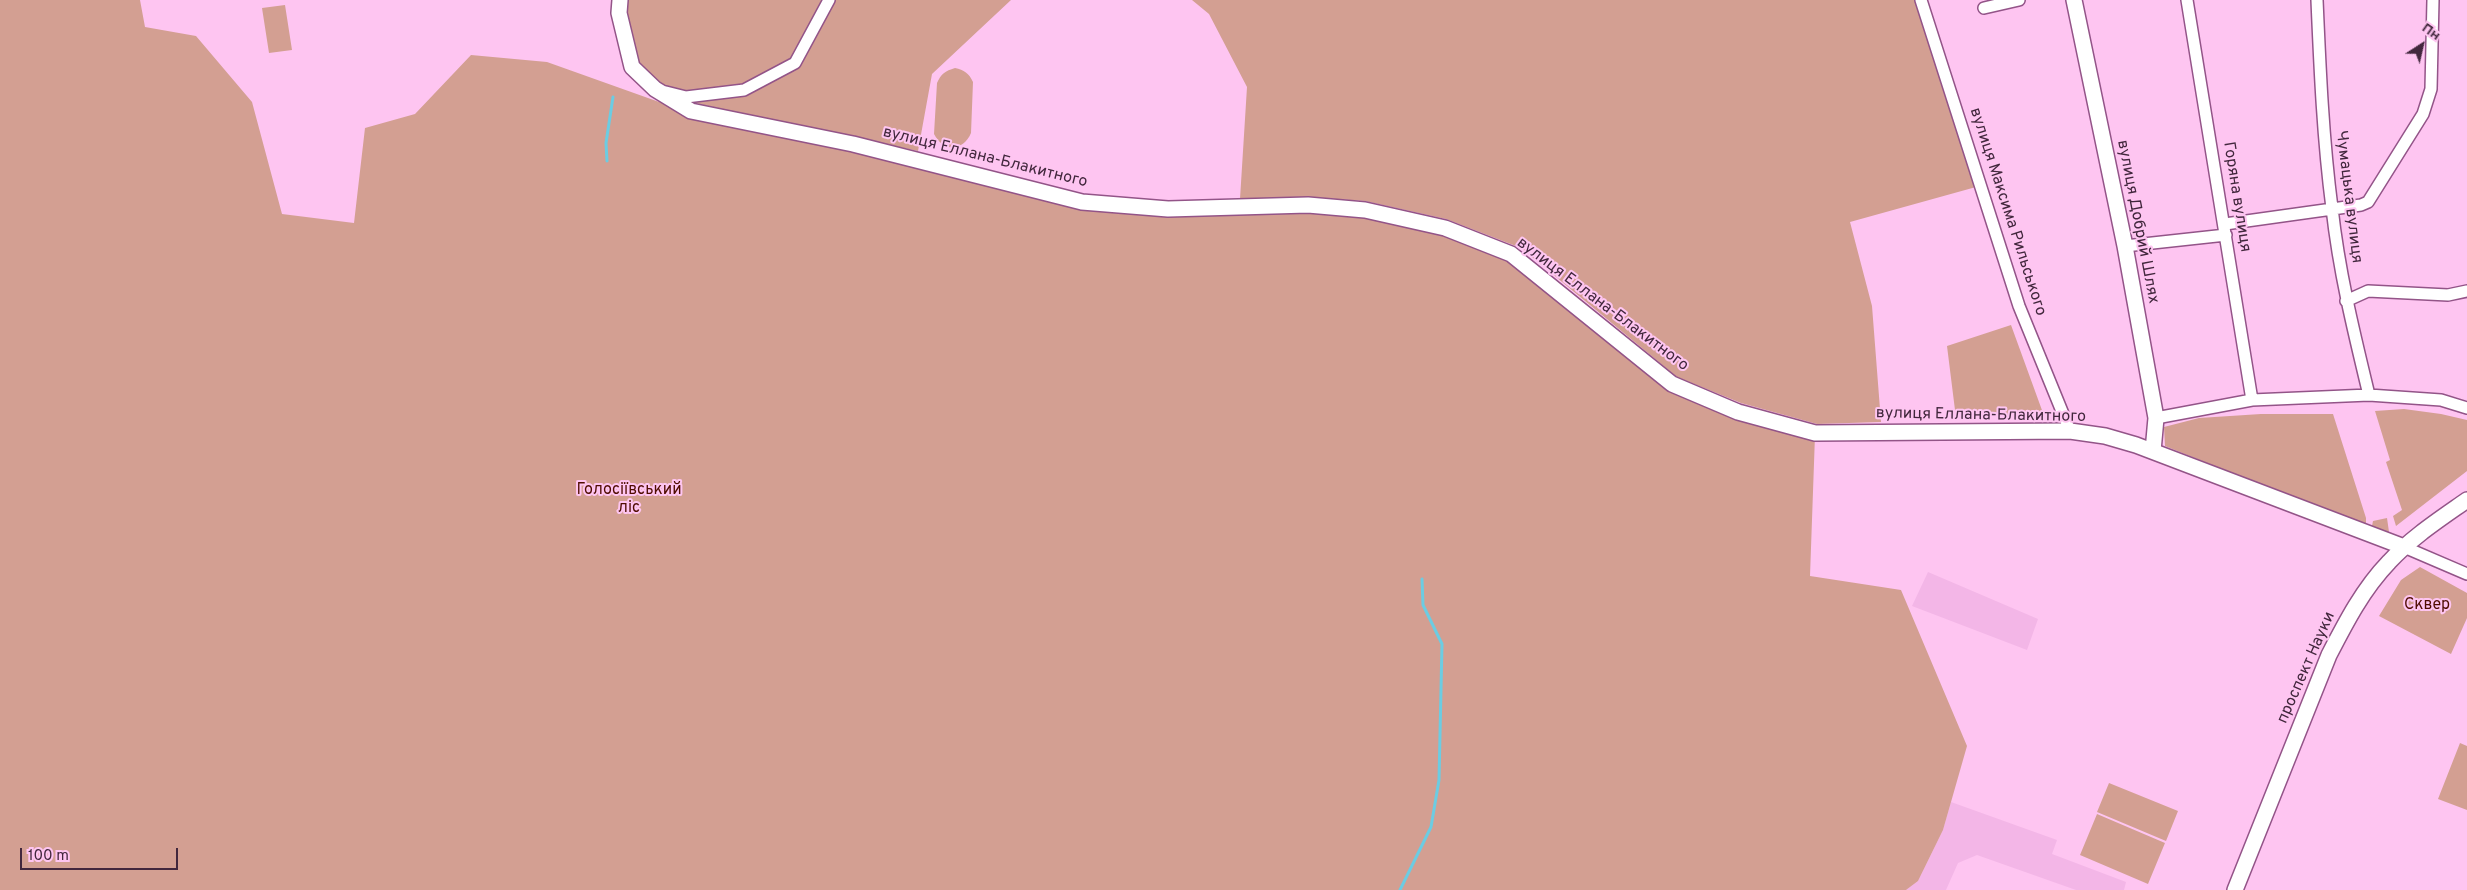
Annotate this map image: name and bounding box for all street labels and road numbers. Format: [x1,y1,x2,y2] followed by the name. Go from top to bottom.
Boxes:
[1964,106,2050,318] street label: вулиця Максима Рильського
[881,123,1089,193] street label: вулиця Еллана-Блакитного
[2330,129,2366,265] street label: Чумацька вулиця
[2112,139,2162,305] street label: вулиця Добрий Шлях
[2218,140,2254,254] street label: Горяна вулиця
[1512,234,1692,376] street label: вулиця Еллана-Блакитного
[1876,405,2086,427] street label: вулиця Еллана-Блакитного
[2274,609,2340,727] street label: проспект Науки

